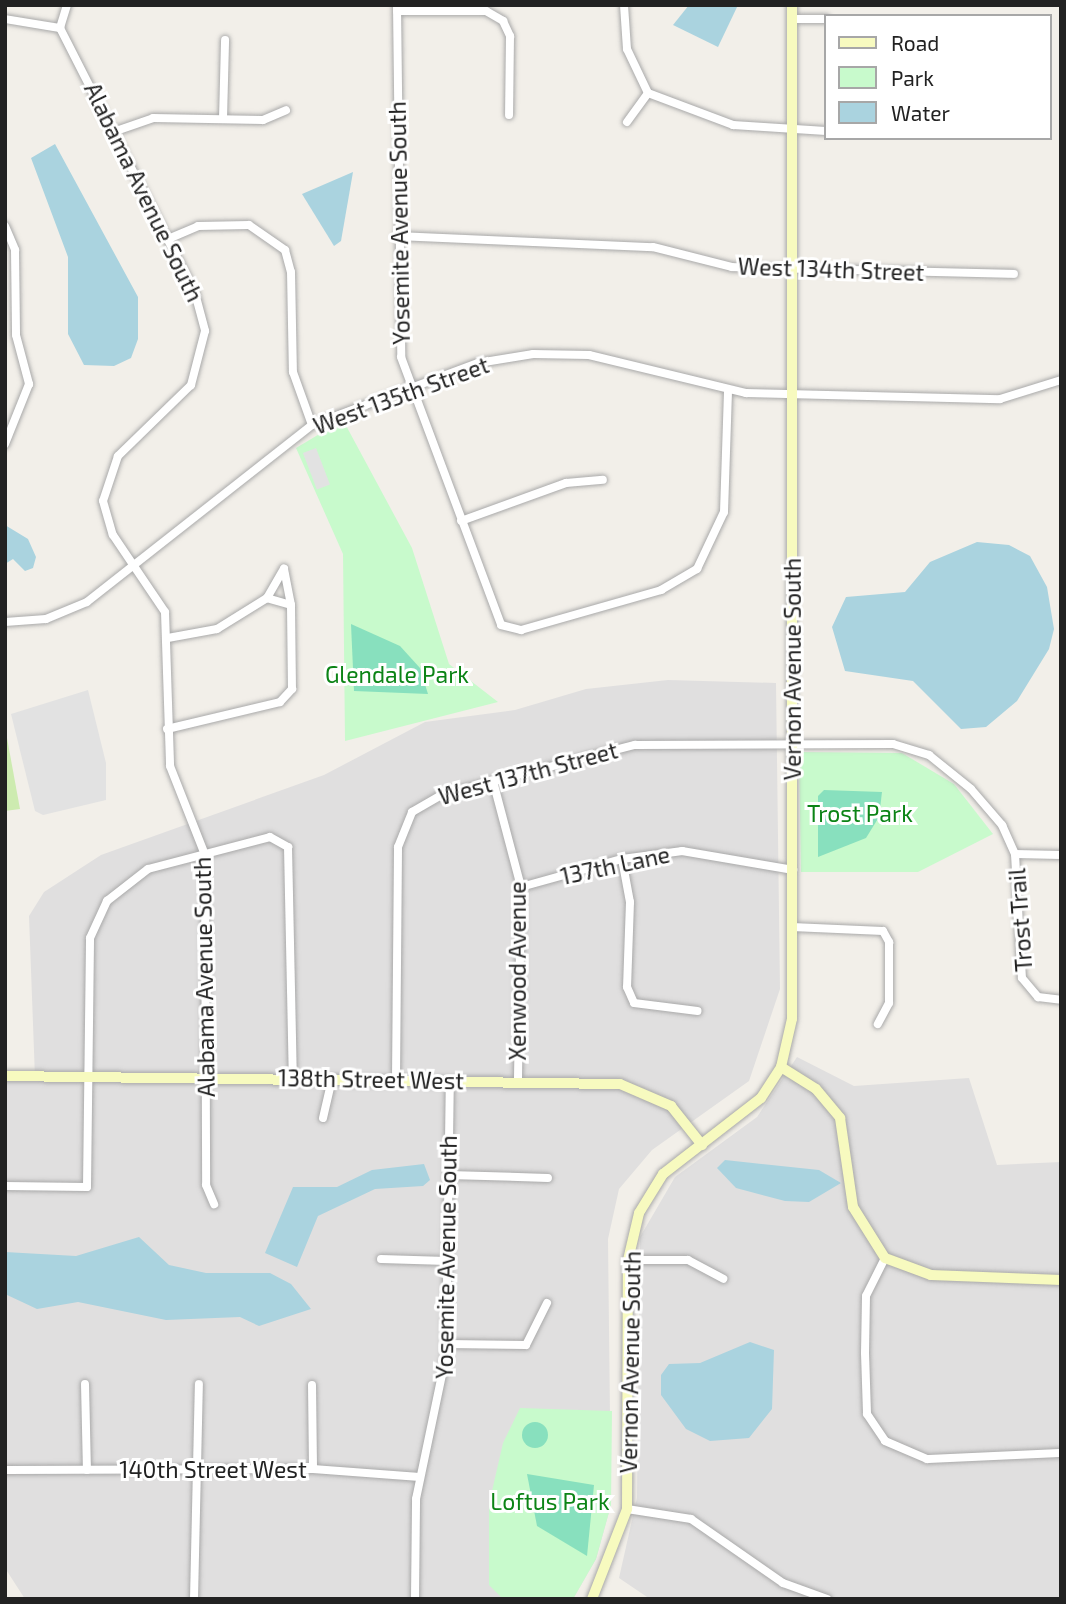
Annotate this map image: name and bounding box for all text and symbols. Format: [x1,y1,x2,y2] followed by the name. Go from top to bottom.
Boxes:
[824,14,1052,140] legend
[891,30,939,55] text: Road
[891,65,934,90] text: Park
[79,78,209,306] street label: Alabama Avenue South
[891,100,950,125] text: Water
[383,101,415,345] street label: Yosemite Avenue South
[737,252,925,286] street label: West 134th Street
[309,350,493,440] street label: West 135th Street
[778,557,806,781] street label: Vernon Avenue South
[325,660,469,688] park label: Glendale Park
[435,736,621,810] street label: West 137th Street
[807,799,913,827] park label: Trost Park
[558,840,672,890] street label: 137th Lane
[188,856,220,1098] street label: Alabama Avenue South
[1003,867,1037,973] street label: Trost Trail
[503,881,531,1061] street label: Xenwood Avenue
[278,1064,464,1094] street label: 138th Street West
[430,1135,462,1379] street label: Yosemite Avenue South
[614,1250,646,1474] street label: Vernon Avenue South
[119,1455,307,1483] street label: 140th Street West
[490,1487,610,1515] park label: Loftus Park

